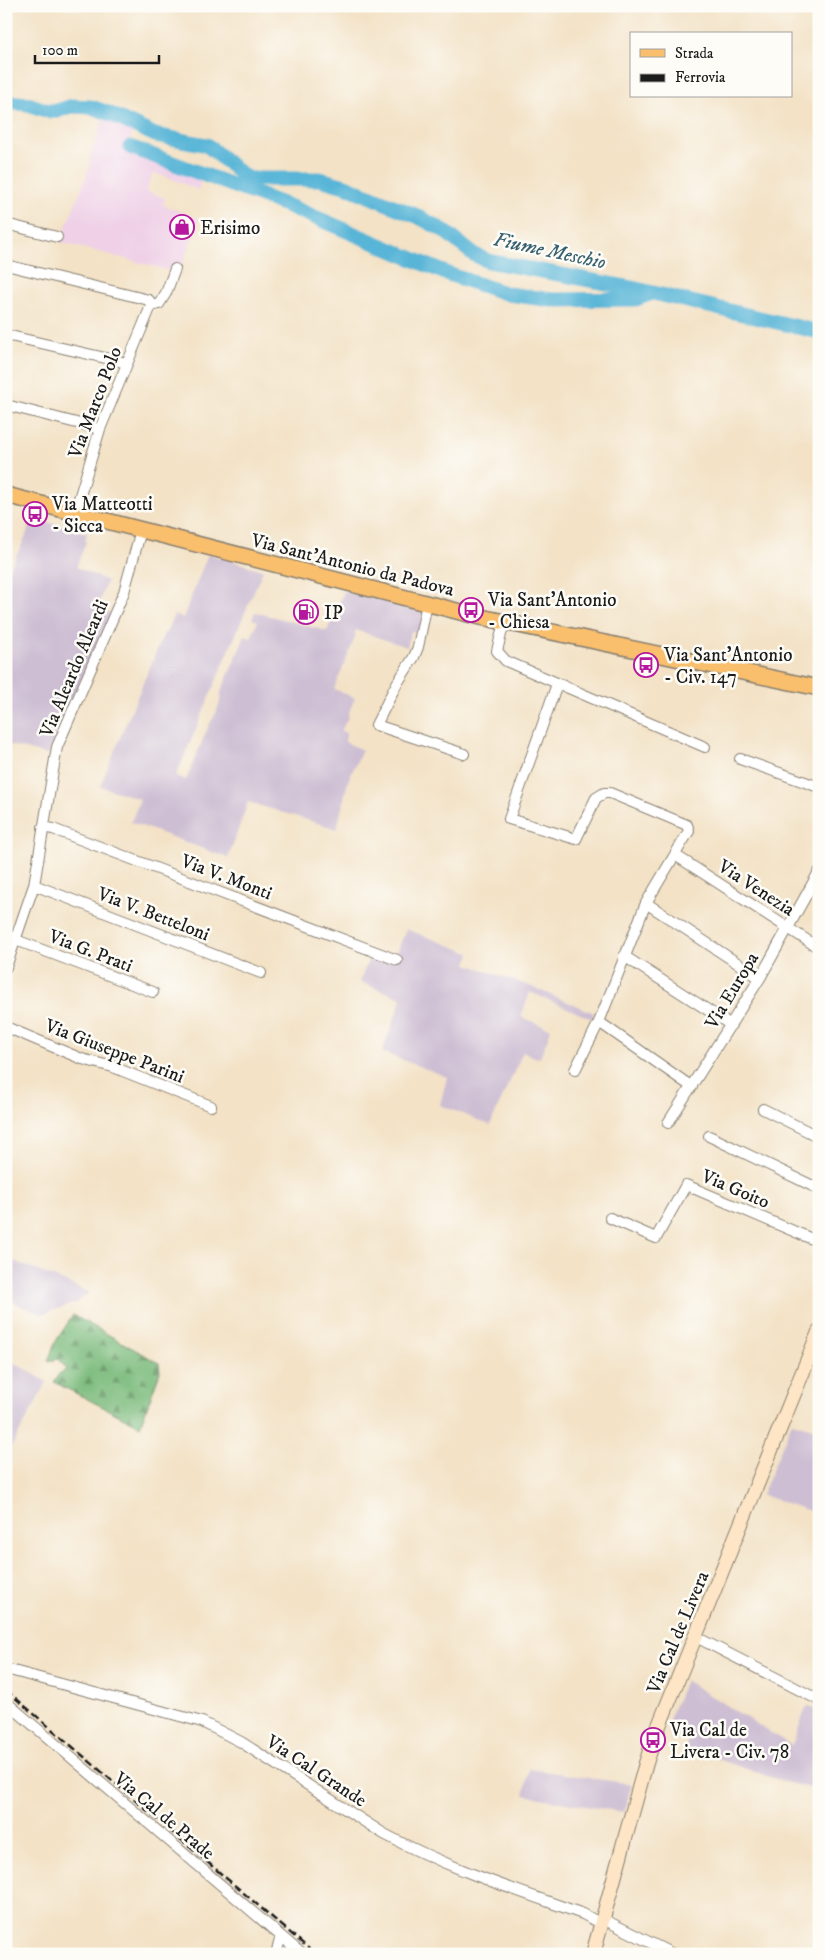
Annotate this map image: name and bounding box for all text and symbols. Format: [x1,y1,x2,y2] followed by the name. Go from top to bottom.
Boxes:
[35,32,159,64] scale bar
[630,32,792,98] legend
[42,41,78,60] text: 100 m
[675,44,714,63] text: Strada
[675,68,726,87] text: Ferrovia
[169,214,195,240] shop icon: Erisimo
[200,217,260,240] place label: Erisimo
[491,227,608,276] water label: Fiume Meschio
[63,344,127,462] street label: Via Marco Polo
[51,493,153,538] place label: Via Matteotti - Sicca
[22,501,48,527] bus stop icon: Via Matteotti - Sicca
[248,529,457,602] street label: Via Sant'Antonio da Padova
[487,589,616,634] place label: Via Sant'Antonio - Chiesa
[35,596,114,742] street label: Via Aleardo Aleardi
[458,597,484,623] bus stop icon: Via Sant'Antonio - Chiesa
[293,599,319,625] fuel station icon: IP
[324,602,343,625] place label: IP
[663,644,792,689] place label: Via Sant'Antonio - Civ. 147
[633,652,659,678] bus stop icon: Via Sant'Antonio - Civ. 147
[177,849,275,905] street label: Via V. Monti
[713,854,799,922] street label: Via Venezia
[93,882,213,946] street label: Via V. Betteloni
[44,925,136,978] street label: Via G. Prati
[700,948,764,1034] street label: Via Europa
[41,1014,187,1089] street label: Via Giuseppe Parini
[697,1164,773,1214] street label: Via Goito
[642,1568,715,1698] street label: Via Cal de Livera
[669,1719,789,1764] place label: Via Cal de Livera - Civ. 78
[640,1727,666,1753] bus stop icon: Via Cal de Livera - Civ. 78
[261,1730,371,1812] street label: Via Cal Grande
[108,1767,219,1865] street label: Via Cal de Prade

